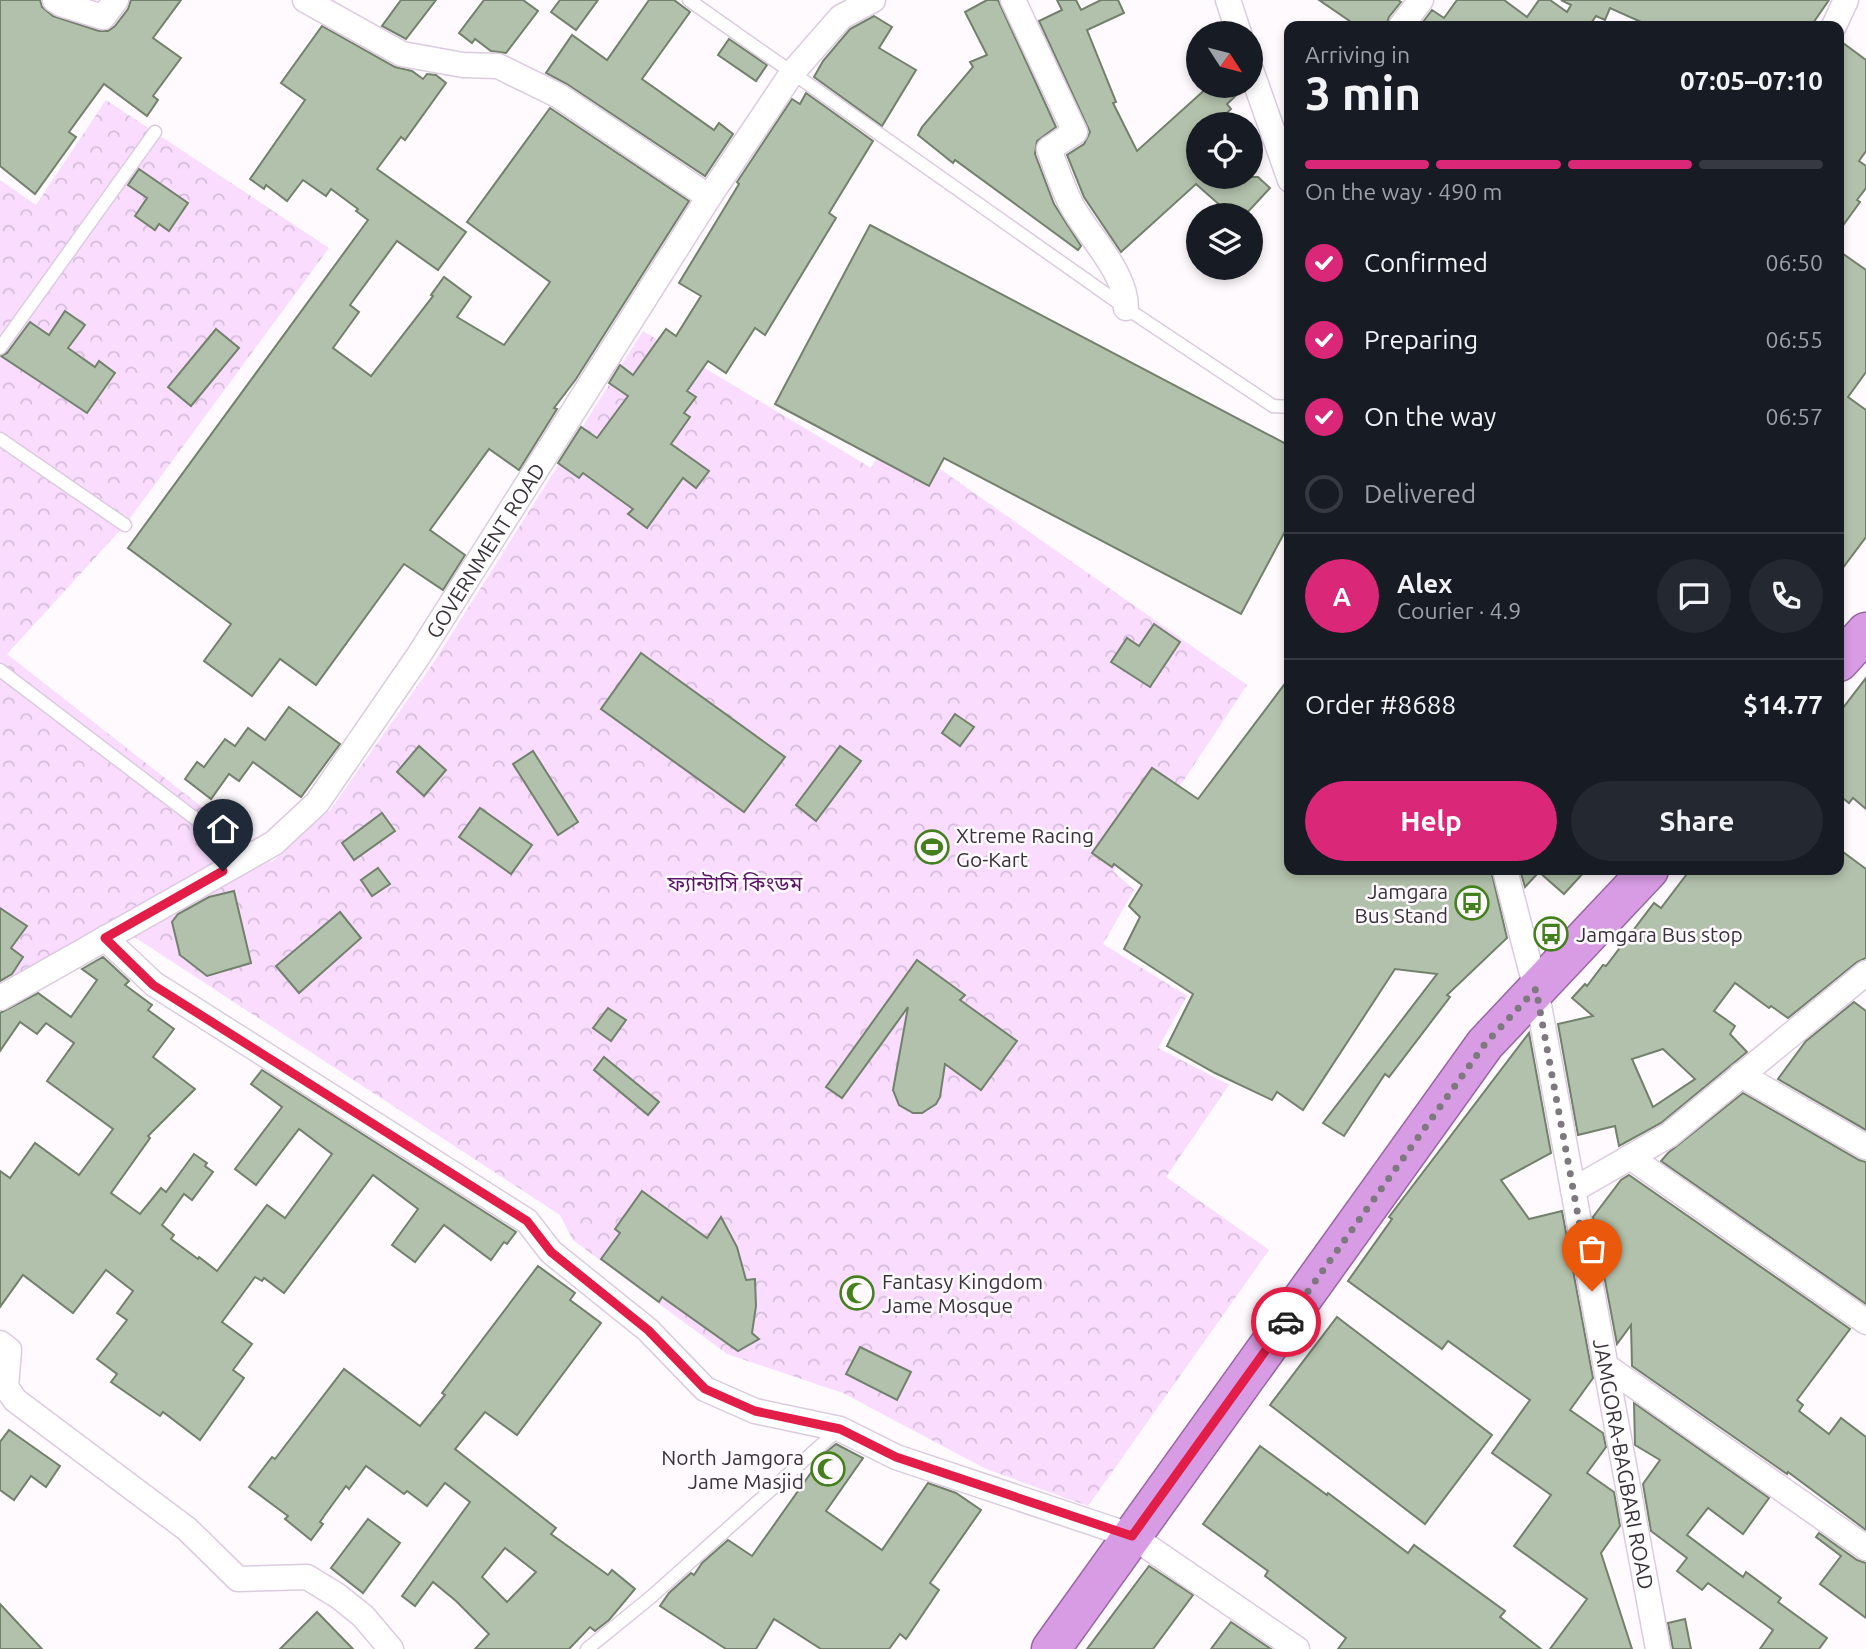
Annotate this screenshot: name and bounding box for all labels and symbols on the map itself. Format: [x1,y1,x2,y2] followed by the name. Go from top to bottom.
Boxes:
[1186,21,1264,98] north arrow
[421,459,549,642] street label: GOVERNMENT ROAD
[193,799,253,871] pin
[956,823,1094,871] place label: Xtreme Racing Go-Kart
[913,828,951,866] sports icon: Xtreme Racing Go-Kart
[667,871,804,895] park label: ফ্যান্টাসি কিংডম
[1354,879,1448,927] place label: Jamgara Bus Stand
[1453,884,1491,922] bus stop icon: Jamgara Bus Stand
[1532,915,1570,953] bus stop icon: Jamgara Bus stop
[1576,922,1743,946] place label: Jamgara Bus stop
[1562,1219,1622,1291] pin
[882,1269,1043,1317] place label: Fantasy Kingdom Jame Mosque
[838,1274,876,1312] mosque icon: Fantasy Kingdom Jame Mosque
[1251,1287,1321,1357] courier
[1589,1337,1659,1591] street label: JAMGORA-BAGBARI ROAD
[661,1445,804,1493] place label: North Jamgora Jame Masjid
[809,1450,847,1488] mosque icon: North Jamgora Jame Masjid

